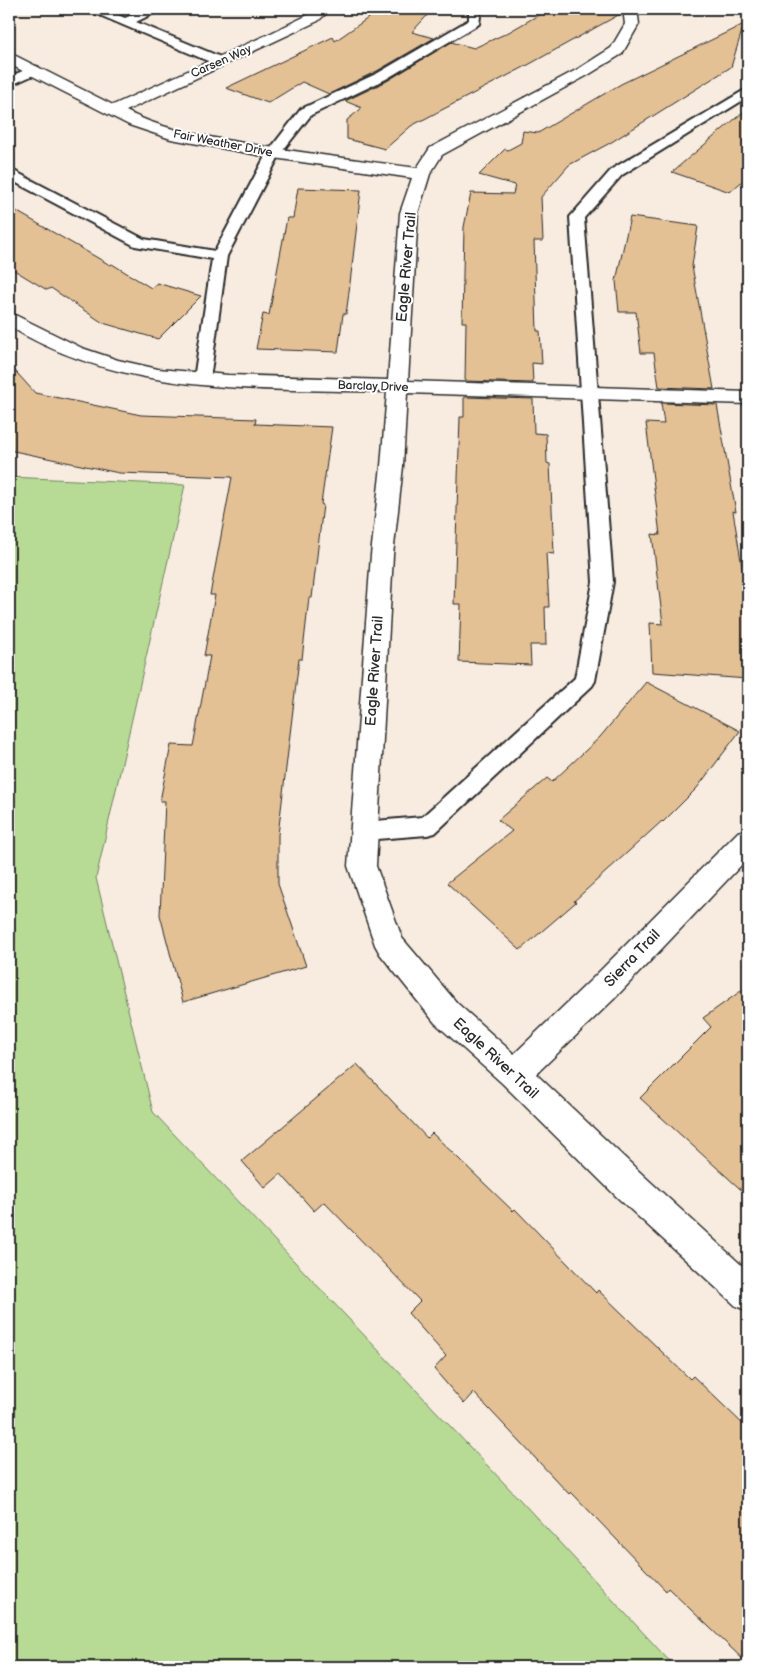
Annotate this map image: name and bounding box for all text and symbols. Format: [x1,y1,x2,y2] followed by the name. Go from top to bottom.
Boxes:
[189,41,254,81] street label: Carsen Way
[172,127,274,160] street label: Fair Weather Drive
[392,211,421,323] street label: Eagle River Trail
[337,378,409,395] street label: Barclay Drive
[361,615,388,727] street label: Eagle River Trail
[600,926,664,991] street label: Sierra Trail
[449,1014,543,1103] street label: Eagle River Trail

